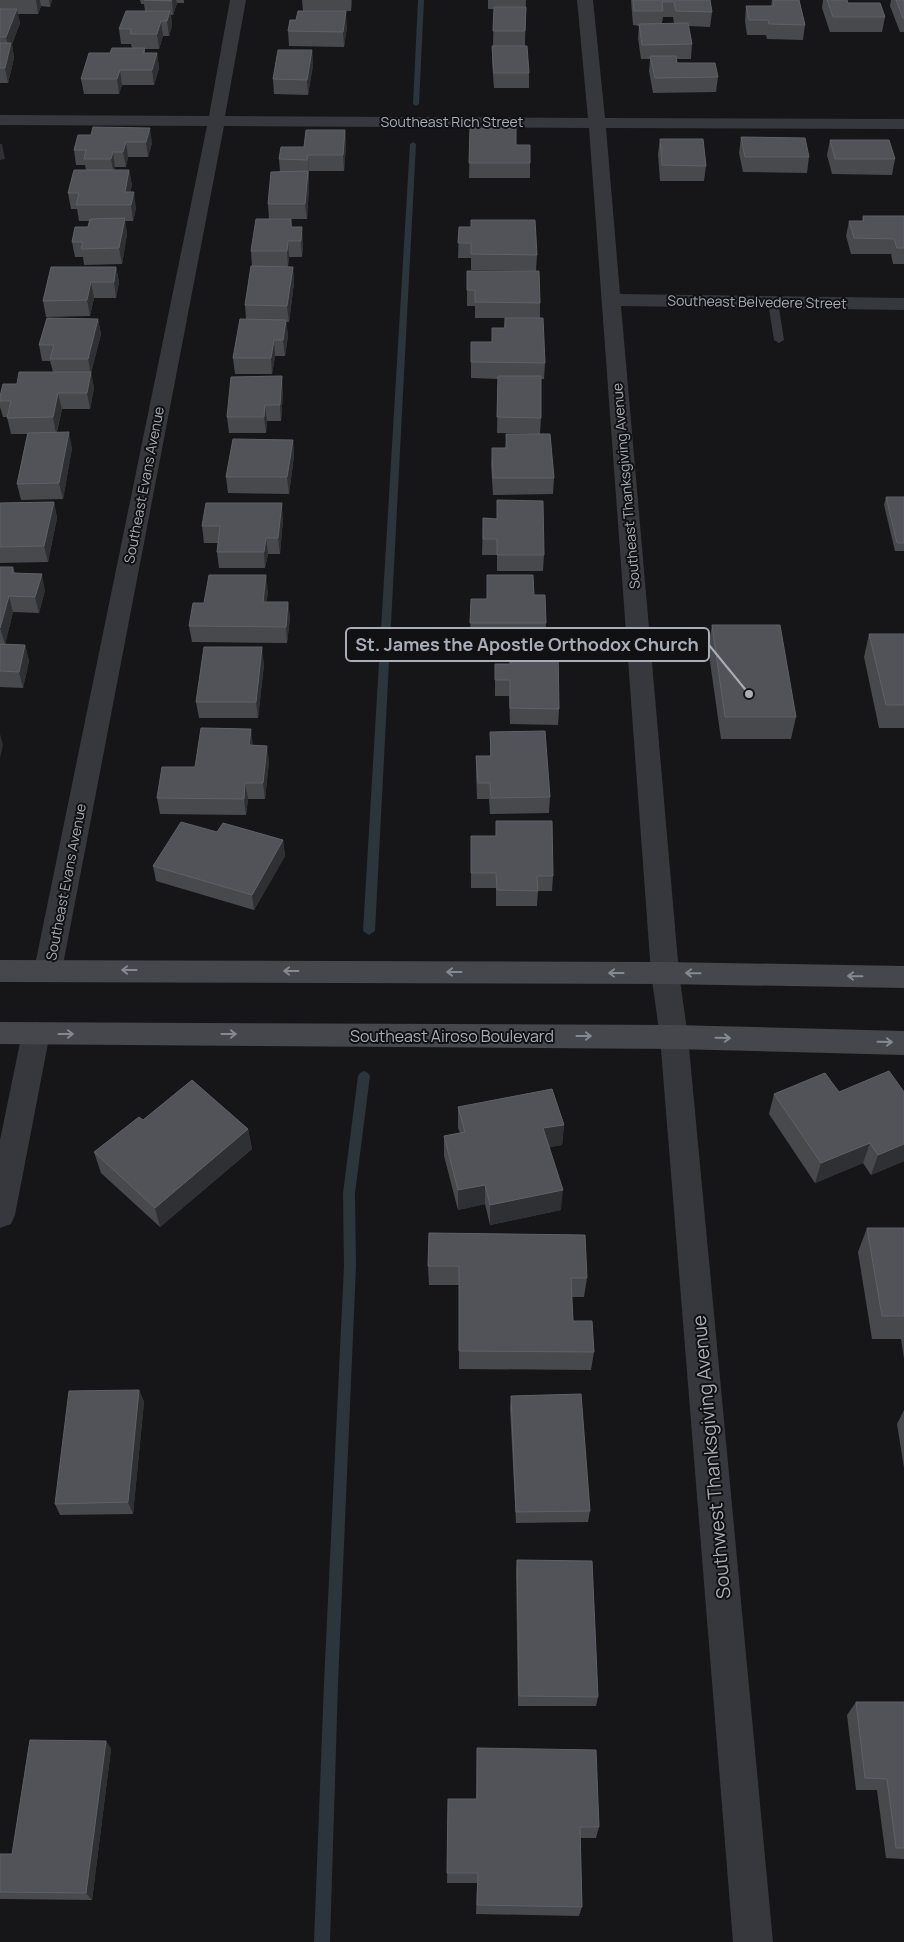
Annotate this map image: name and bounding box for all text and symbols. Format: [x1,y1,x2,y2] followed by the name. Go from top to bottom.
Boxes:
[381,112,524,131] street label: Southeast Rich Street
[667,290,847,313] street label: Southeast Belvedere Street
[607,382,644,590] street label: Southeast Thanksgiving Avenue
[119,405,168,565] street label: Southeast Evans Avenue
[346,628,709,661] callout: St. James the Apostle Orthodox Church
[355,632,699,656] text: St. James the Apostle Orthodox Church
[41,802,90,962] street label: Southeast Evans Avenue
[121,965,138,975] one-way arrow
[284,966,300,976] one-way arrow
[446,967,462,977] one-way arrow
[609,968,625,978] one-way arrow
[685,968,702,978] one-way arrow
[848,971,864,981] one-way arrow
[350,1025,554,1047] street label: Southeast Airoso Boulevard
[58,1029,74,1039] one-way arrow
[220,1029,236,1039] one-way arrow
[575,1031,591,1041] one-way arrow
[714,1033,730,1043] one-way arrow
[876,1037,893,1047] one-way arrow
[686,1314,736,1600] street label: Southwest Thanksgiving Avenue

